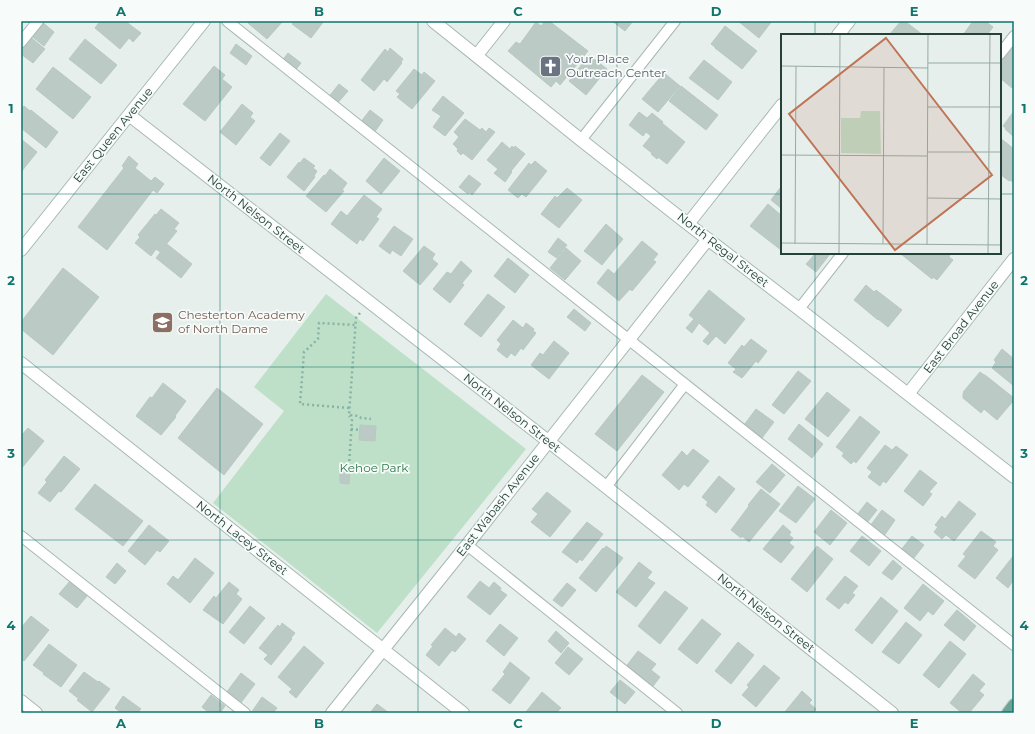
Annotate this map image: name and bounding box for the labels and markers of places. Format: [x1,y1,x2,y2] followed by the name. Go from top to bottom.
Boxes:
[566,51,666,80] place label: Your Place Outreach Center
[538,53,564,79] church icon: Your Place Outreach Center
[178,307,305,336] place label: Chesterton Academy of North Dame
[150,309,176,335] school or university icon: Chesterton Academy of North Dame

